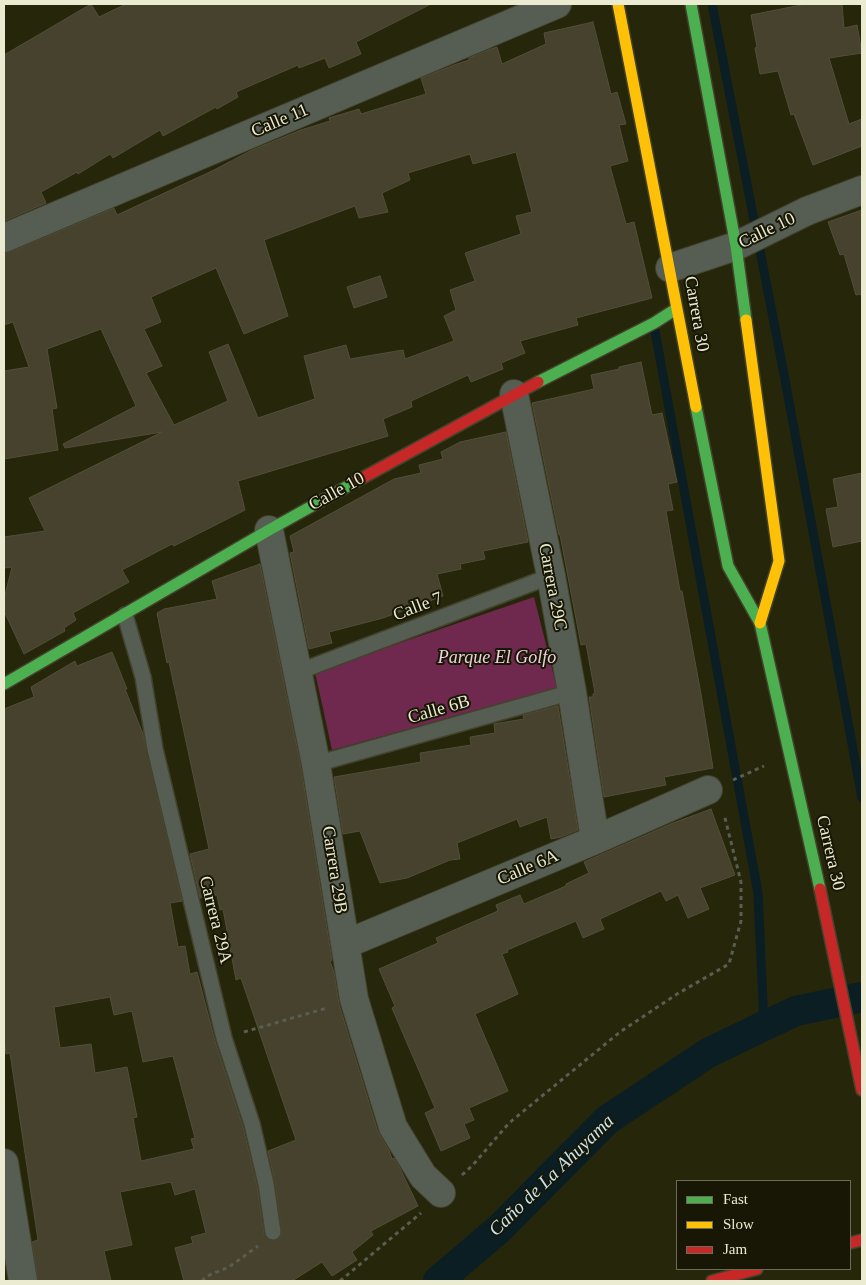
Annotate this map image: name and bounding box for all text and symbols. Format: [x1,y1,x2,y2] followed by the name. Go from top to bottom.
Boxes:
[248,99,312,143] street label: Calle 11
[735,208,799,254] street label: Calle 10
[679,274,713,354] street label: Carrera 30
[305,468,369,516] street label: Calle 10
[533,542,571,632] street label: Carrera 29C
[390,588,446,626] street label: Calle 7
[438,647,556,669] park label: Parque El Golfo
[406,691,472,729] street label: Calle 6B
[811,813,849,893] street label: Carrera 30
[316,825,352,915] street label: Carrera 29B
[494,845,562,891] street label: Calle 6A
[194,874,236,966] street label: Carrera 29A
[485,1110,619,1242] water label: Caño de La Ahuyama
[676,1180,851,1270] legend
[723,1191,748,1207] text: Fast
[723,1216,754,1232] text: Slow
[723,1241,747,1257] text: Jam

